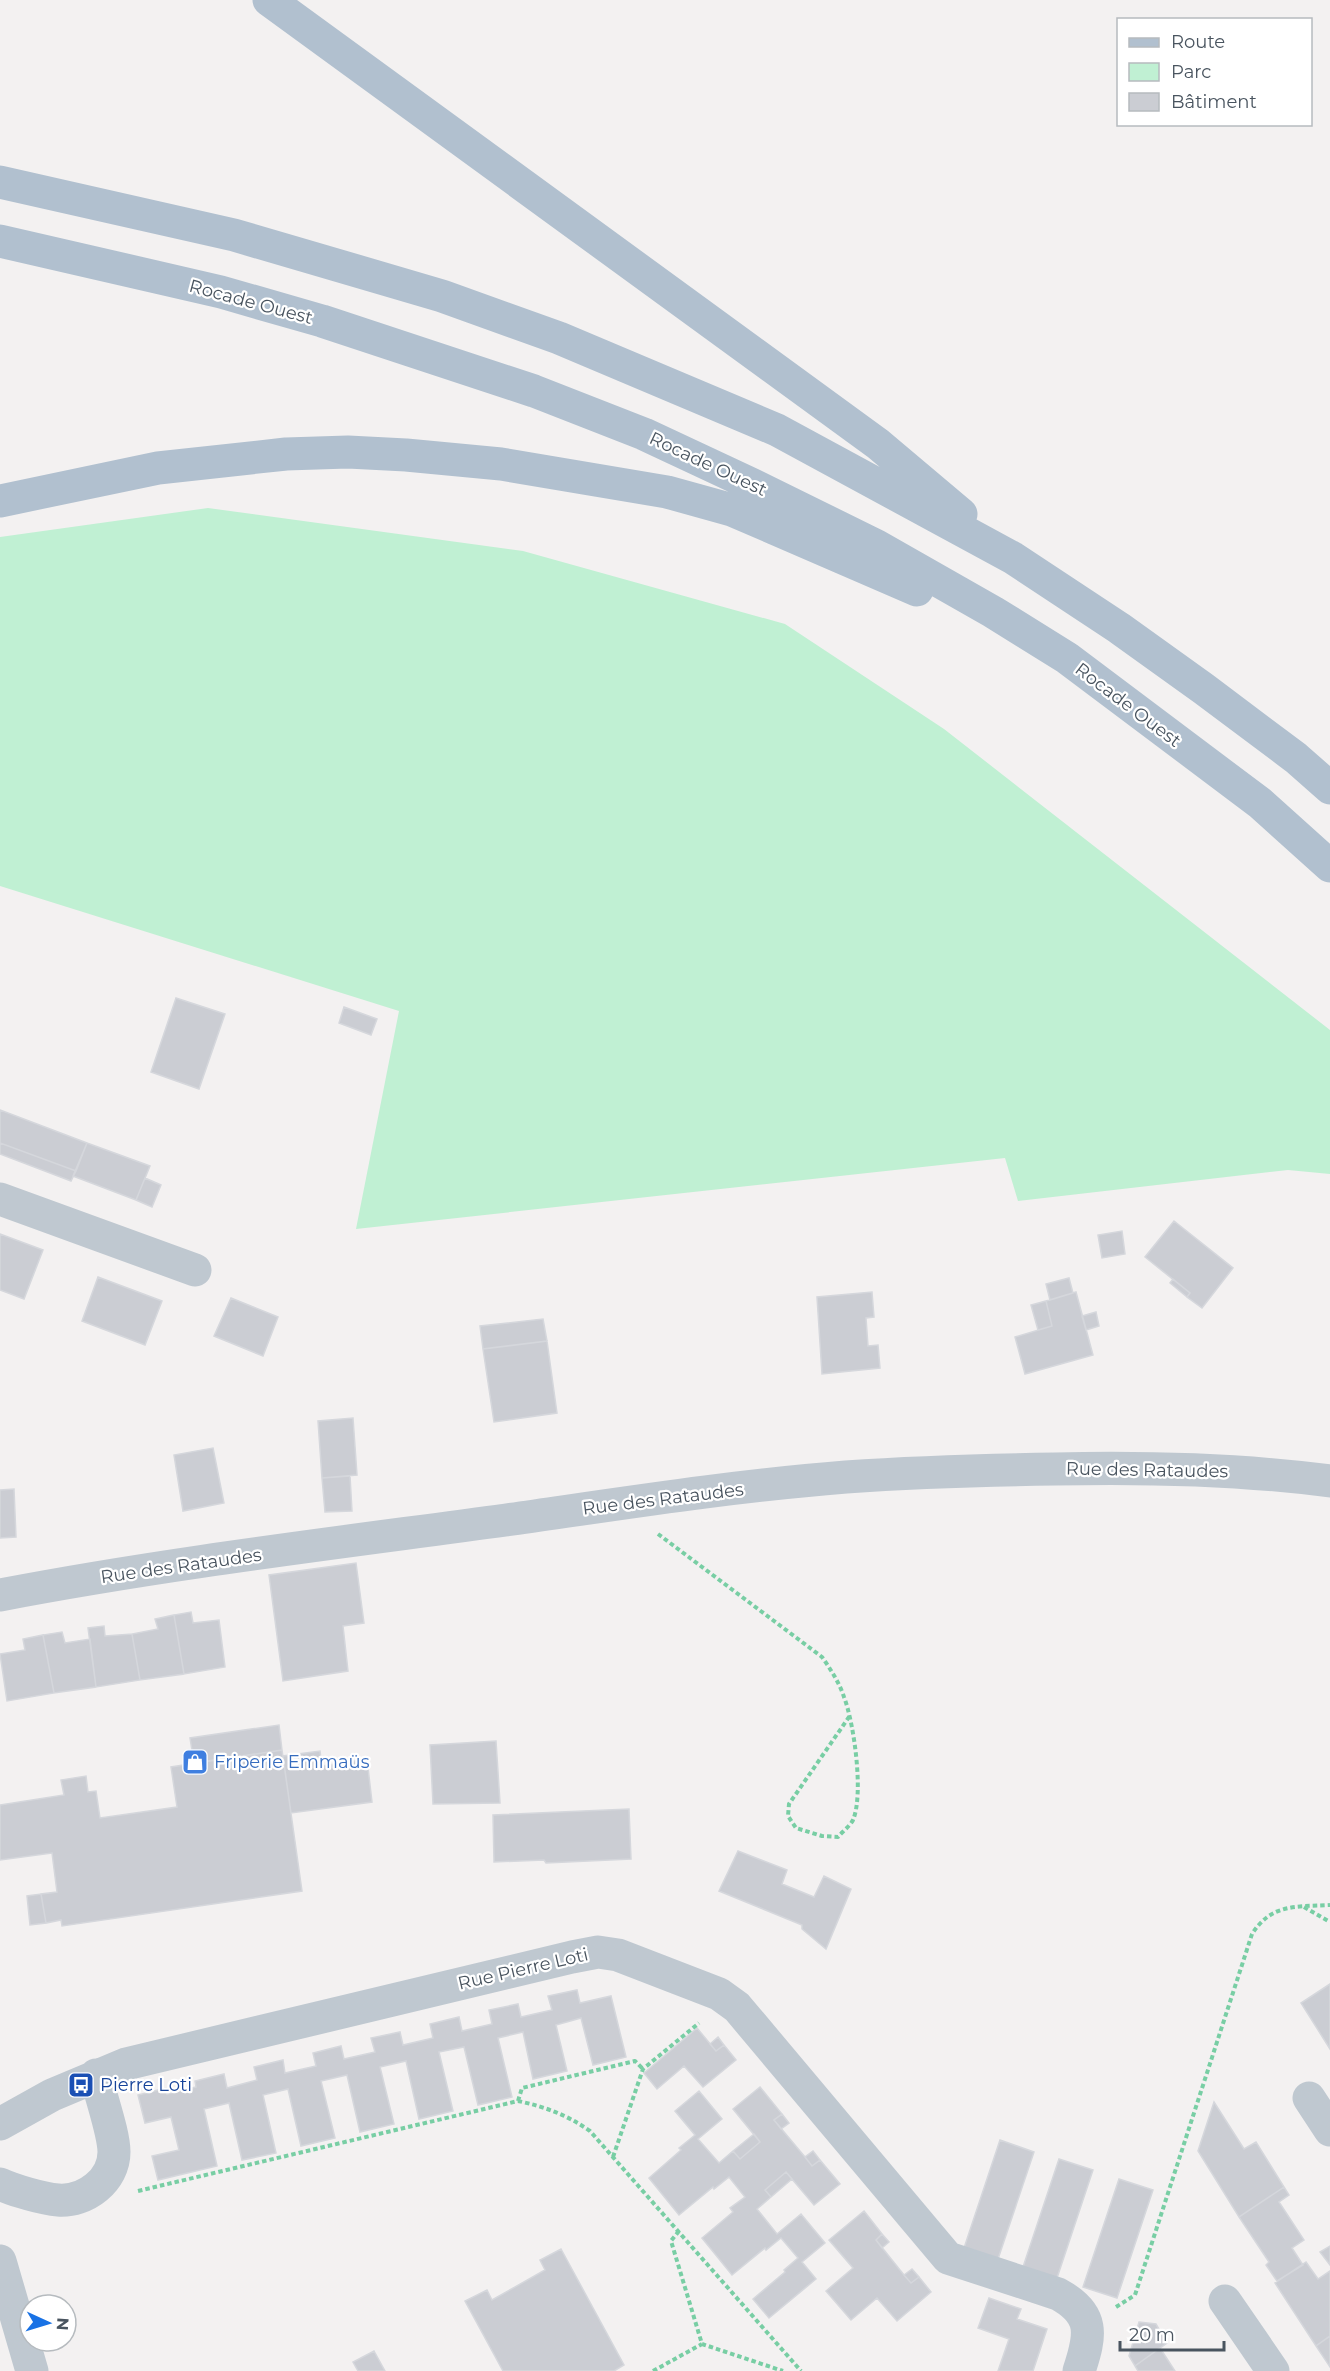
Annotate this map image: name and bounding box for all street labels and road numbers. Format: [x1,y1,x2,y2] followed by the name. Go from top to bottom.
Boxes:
[187,275,315,329] street label: Rocade Ouest
[646,427,770,501] street label: Rocade Ouest
[1071,658,1185,752] street label: Rocade Ouest
[1066,1458,1229,1482] street label: Rue des Rataudes
[581,1478,745,1520] street label: Rue des Rataudes
[99,1544,263,1588] street label: Rue des Rataudes
[456,1943,590,1995] street label: Rue Pierre Loti

